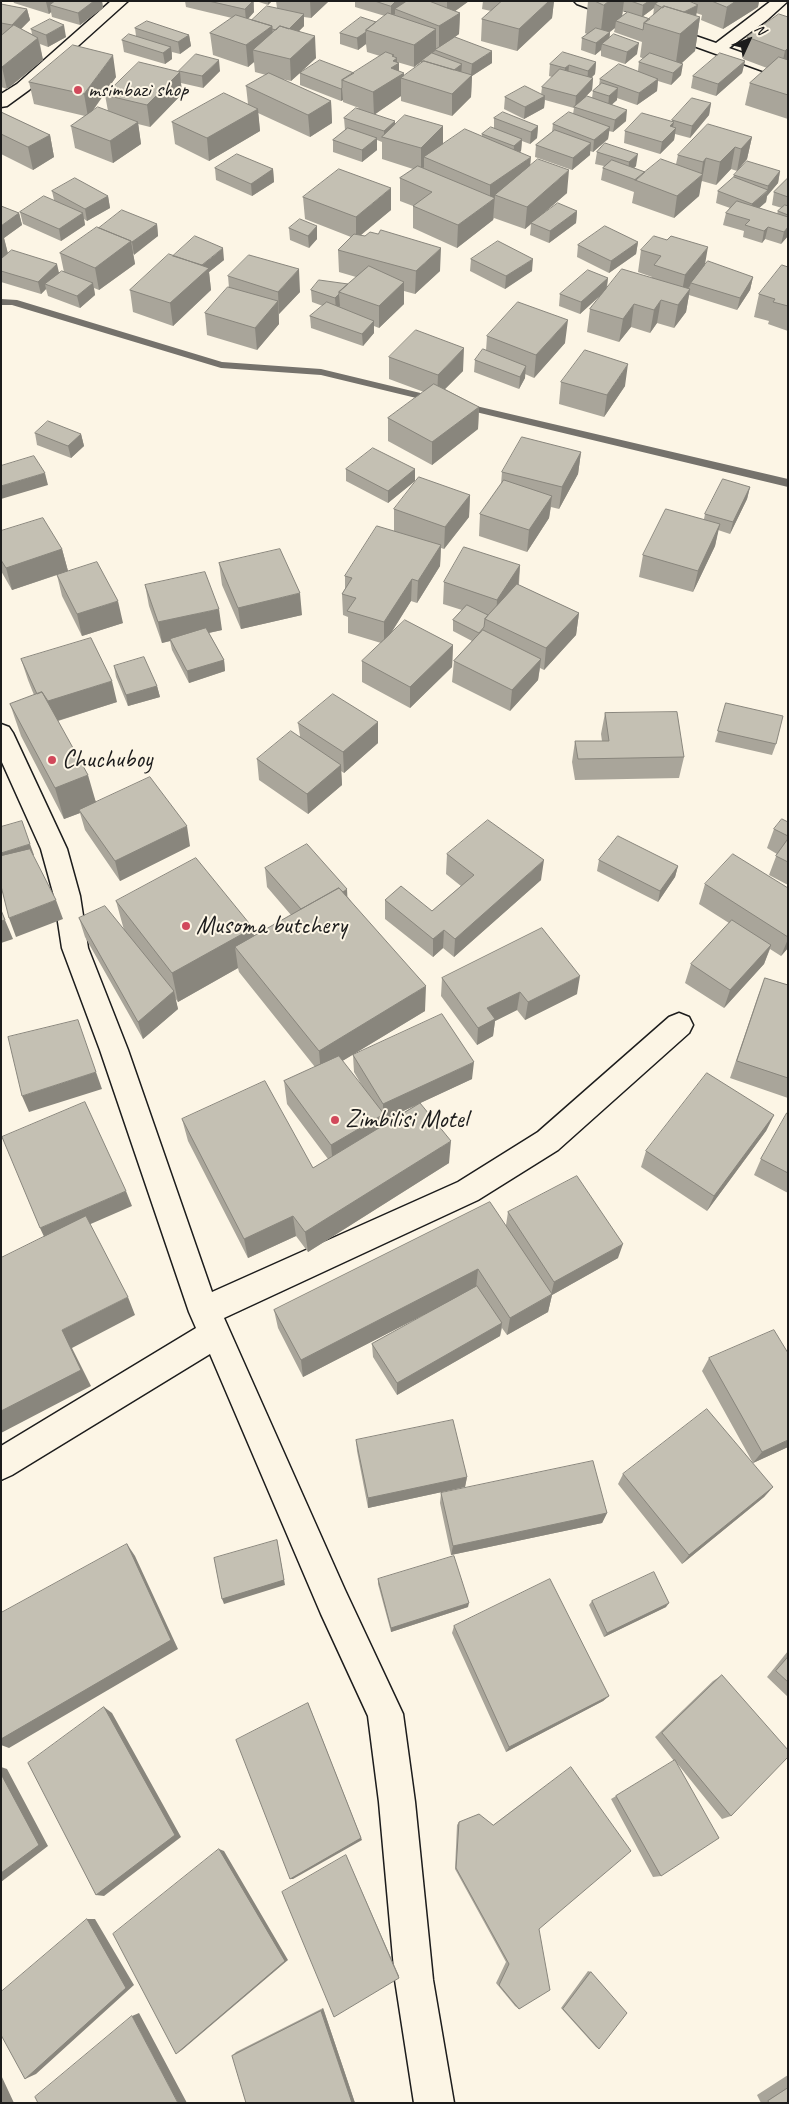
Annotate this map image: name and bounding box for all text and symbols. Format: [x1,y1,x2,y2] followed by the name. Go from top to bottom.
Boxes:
[724,15,774,65] north arrow
[751,20,770,38] text: N
[88,77,188,103] place label: msimbazi shop
[72,84,84,96] marker: msimbazi shop
[62,745,152,775] place label: Chuchuboy
[46,754,58,766] marker: Chuchuboy
[196,911,347,941] place label: Musoma butchery
[180,920,192,932] marker: Musoma butchery
[345,1105,468,1135] place label: Zimbilisi Motel
[329,1114,341,1126] marker: Zimbilisi Motel

